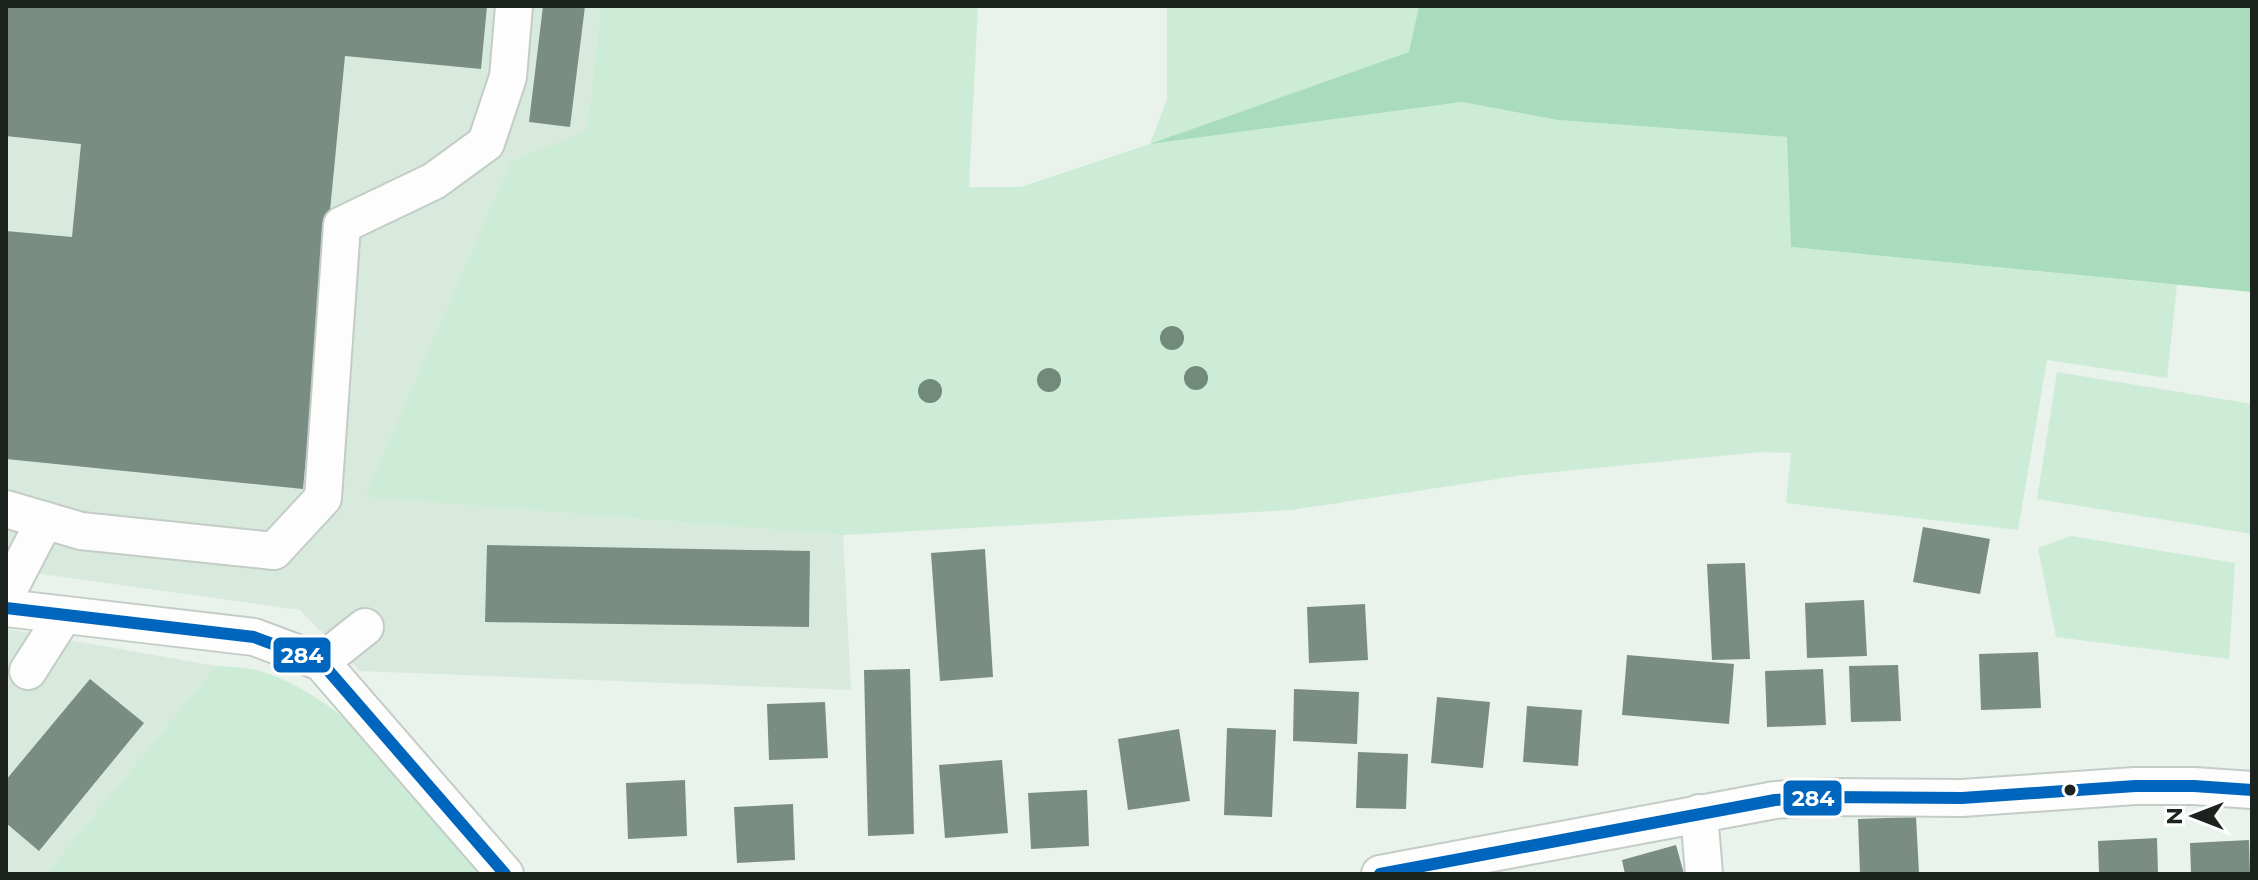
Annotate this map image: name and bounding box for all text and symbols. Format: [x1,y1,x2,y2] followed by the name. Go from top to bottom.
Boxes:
[272,636,332,674] line badge: 284
[281,642,323,669] text: 284
[2154,776,2234,856] north arrow
[1782,779,1843,817] line badge: 284
[2062,782,2078,798] unlabelled marker
[1792,785,1834,812] text: 284
[2161,807,2188,825] text: N

